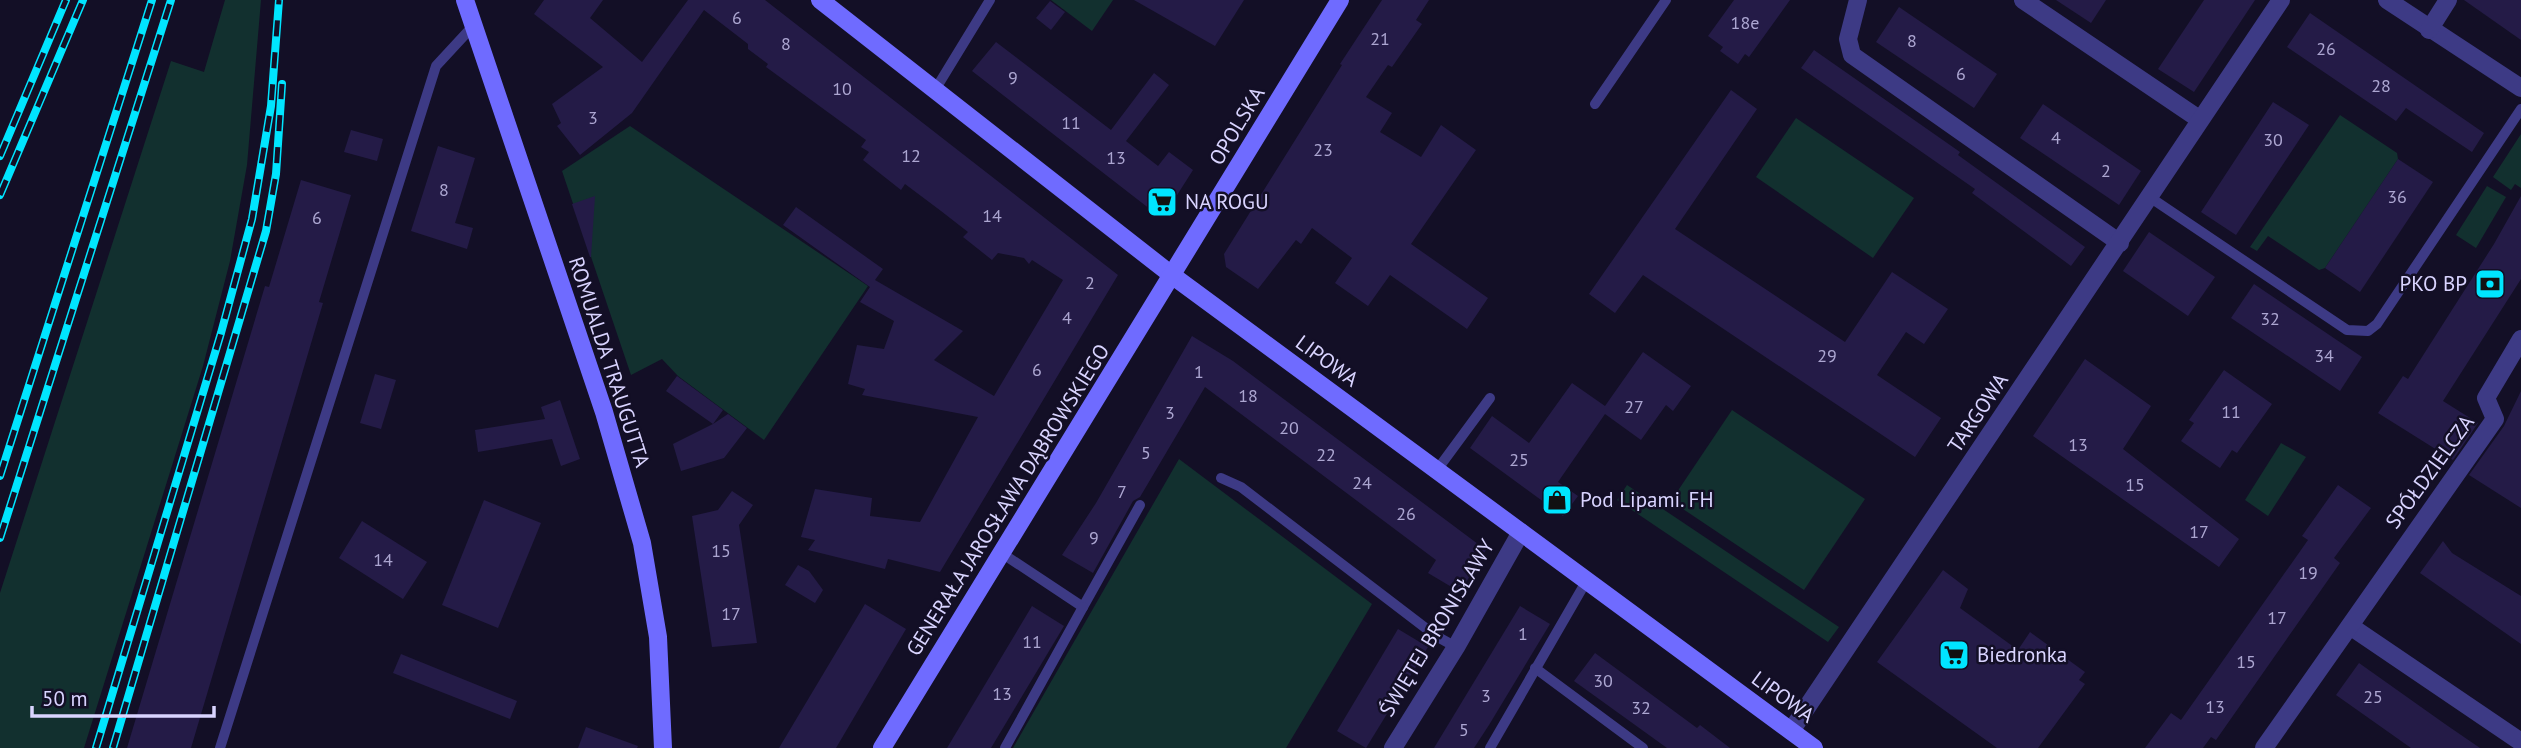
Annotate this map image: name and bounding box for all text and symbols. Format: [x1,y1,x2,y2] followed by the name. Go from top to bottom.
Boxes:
[732,6,742,29] house number: 6
[1731,11,1759,34] house number: 18e
[1370,27,1390,50] house number: 21
[1907,29,1917,52] house number: 8
[781,32,791,55] house number: 8
[2316,37,2336,60] house number: 26
[1956,62,1966,85] house number: 6
[1008,66,1018,89] house number: 9
[2371,74,2391,97] house number: 28
[832,77,852,100] house number: 10
[1203,81,1271,170] street label: OPOLSKA
[588,106,598,129] house number: 3
[1061,111,1081,134] house number: 11
[2051,126,2061,149] house number: 4
[2263,128,2283,151] house number: 30
[1313,138,1333,161] house number: 23
[901,144,921,167] house number: 12
[1106,146,1126,169] house number: 13
[2101,159,2111,182] house number: 2
[439,178,449,201] house number: 8
[1145,185,1179,219] supermarket icon: NA ROGU
[2387,185,2407,208] house number: 36
[1185,188,1269,215] place label: NA ROGU
[982,204,1002,227] house number: 14
[312,206,322,229] house number: 6
[563,253,656,471] street label: ROMUALDA TRAUGUTTA
[2473,267,2507,301] bank icon: PKO BP
[2400,270,2467,297] place label: PKO BP
[1085,271,1095,294] house number: 2
[1062,306,1072,329] house number: 4
[2260,307,2280,330] house number: 32
[1290,329,1365,393] street label: LIPOWA
[900,339,1115,661] street label: GENERAŁA JAROSŁAWA DĄBROWSKIEGO
[1817,344,1837,367] house number: 29
[2314,344,2334,367] house number: 34
[1032,358,1042,381] house number: 6
[1194,360,1204,383] house number: 1
[1941,367,2014,458] street label: TARGOWA
[1238,384,1258,407] house number: 18
[1624,395,1644,418] house number: 27
[2221,400,2241,423] house number: 11
[1165,401,1175,424] house number: 3
[2379,409,2480,534] street label: SPÓŁDZIELCZA
[1279,416,1299,439] house number: 20
[2068,433,2088,456] house number: 13
[1141,441,1151,464] house number: 5
[1316,443,1336,466] house number: 22
[1509,448,1529,471] house number: 25
[1352,471,1372,494] house number: 24
[2125,473,2145,496] house number: 15
[1117,480,1127,503] house number: 7
[1540,483,1574,517] shop icon: Pod Lipami. FH
[1580,486,1714,513] place label: Pod Lipami. FH
[1396,502,1416,525] house number: 26
[2189,520,2209,543] house number: 17
[1089,526,1099,549] house number: 9
[1373,534,1500,721] street label: ŚWIĘTEJ BRONISŁAWY
[711,539,731,562] house number: 15
[373,548,393,571] house number: 14
[2298,561,2318,584] house number: 19
[721,602,741,625] house number: 17
[2267,606,2287,629] house number: 17
[1518,622,1528,645] house number: 1
[1022,630,1042,653] house number: 11
[1937,638,1971,672] supermarket icon: Biedronka
[1977,641,2067,668] place label: Biedronka
[2236,650,2256,673] house number: 15
[1746,665,1821,729] street label: LIPOWA
[1593,669,1613,692] house number: 30
[32,674,214,718] scale bar
[992,682,1012,705] house number: 13
[1481,684,1491,707] house number: 3
[42,685,88,712] text: 50 m
[2363,685,2383,708] house number: 25
[2205,695,2225,718] house number: 13
[1631,696,1651,719] house number: 32
[1459,718,1469,741] house number: 5

